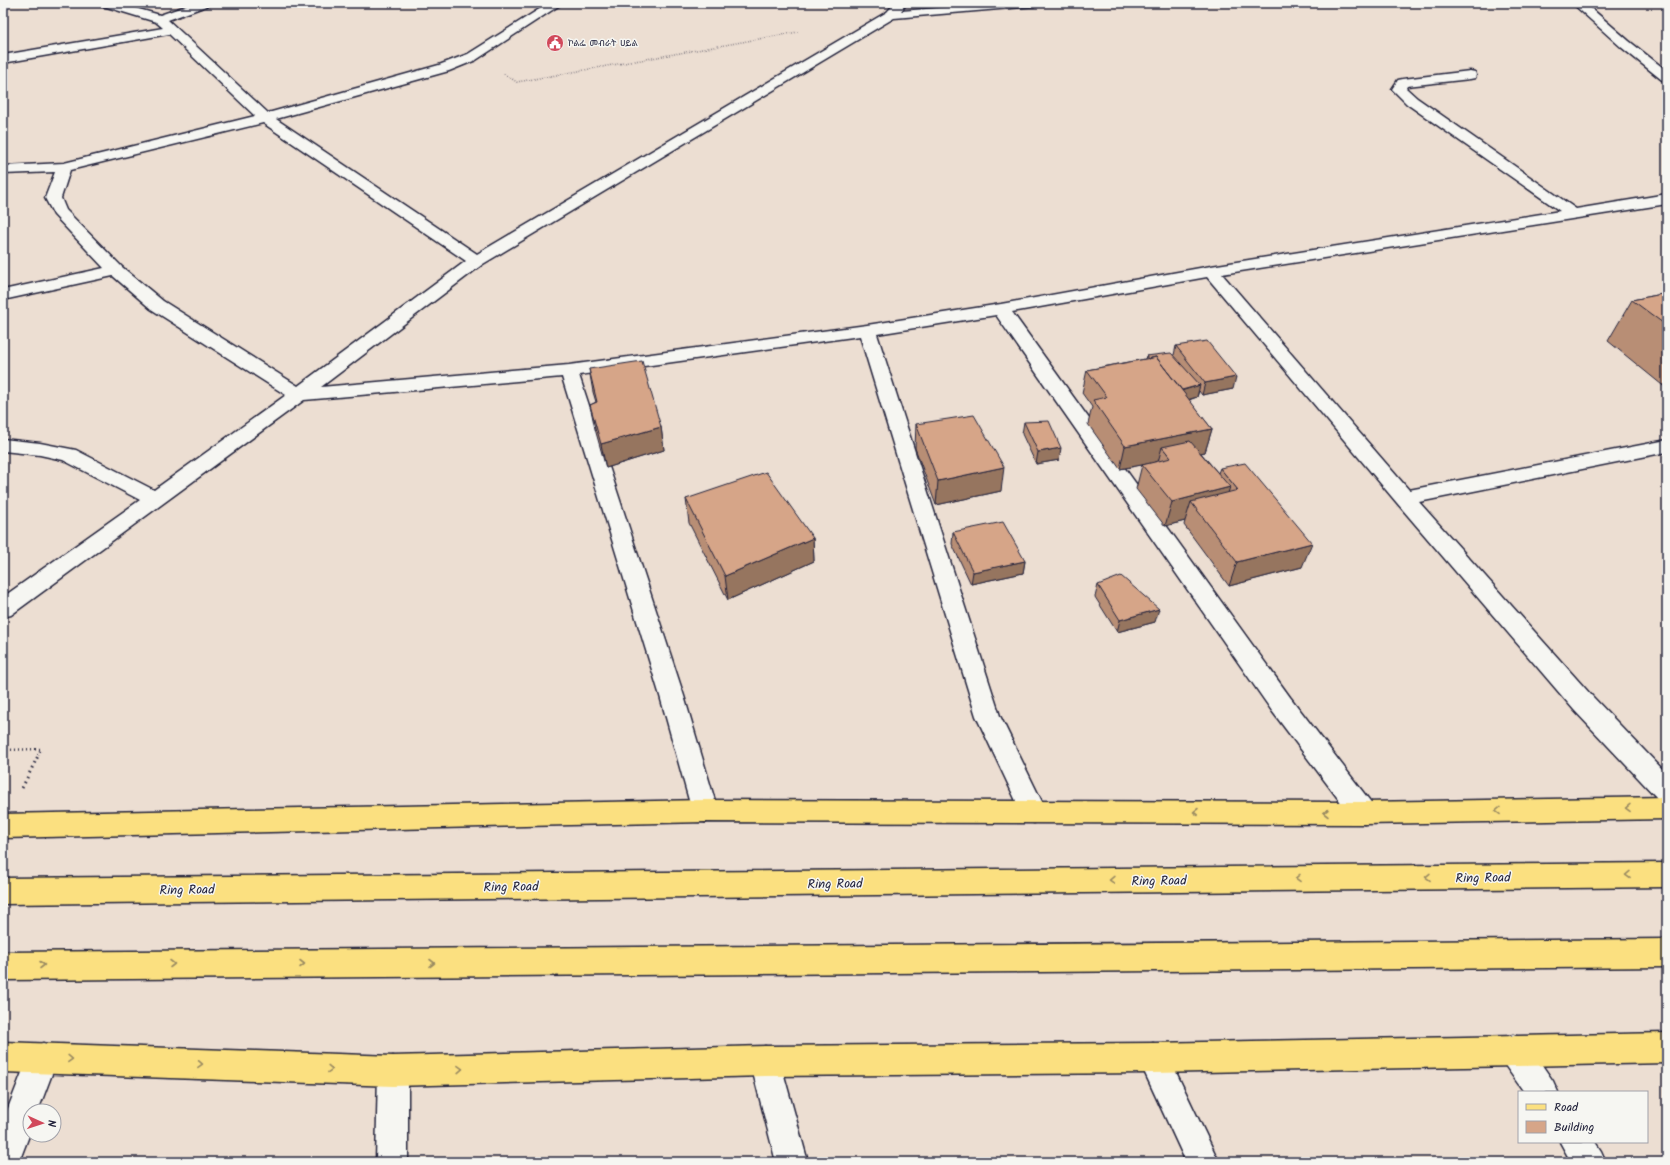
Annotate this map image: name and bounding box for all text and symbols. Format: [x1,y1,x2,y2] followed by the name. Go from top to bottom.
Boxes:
[545,33,565,53] public building icon: ኮልፌ መብራት ሀይል
[568,36,638,51] place label: ኮልፌ መብራት ሀይል
[1625,804,1631,812] one-way arrow
[1495,806,1501,815] one-way arrow
[1193,808,1199,816] one-way arrow
[1323,809,1329,817] one-way arrow
[1455,868,1511,889] street label: Ring Road
[1131,871,1187,892] street label: Ring Road
[1625,871,1631,879] one-way arrow
[1425,873,1431,881] one-way arrow
[807,874,863,895] street label: Ring Road
[1295,874,1301,883] one-way arrow
[1109,876,1115,884] one-way arrow
[483,877,539,898] street label: Ring Road
[159,880,215,901] street label: Ring Road
[299,959,305,968] one-way arrow
[429,959,435,967] one-way arrow
[169,960,175,968] one-way arrow
[39,961,45,969] one-way arrow
[67,1054,73,1063] one-way arrow
[197,1059,203,1068] one-way arrow
[327,1064,333,1073] one-way arrow
[457,1065,463,1073] one-way arrow
[1518,1091,1648,1143] legend
[1554,1098,1579,1117] text: Road
[22,1103,62,1143] north arrow
[1554,1118,1594,1137] text: Building
[42,1120,60,1127] text: N

